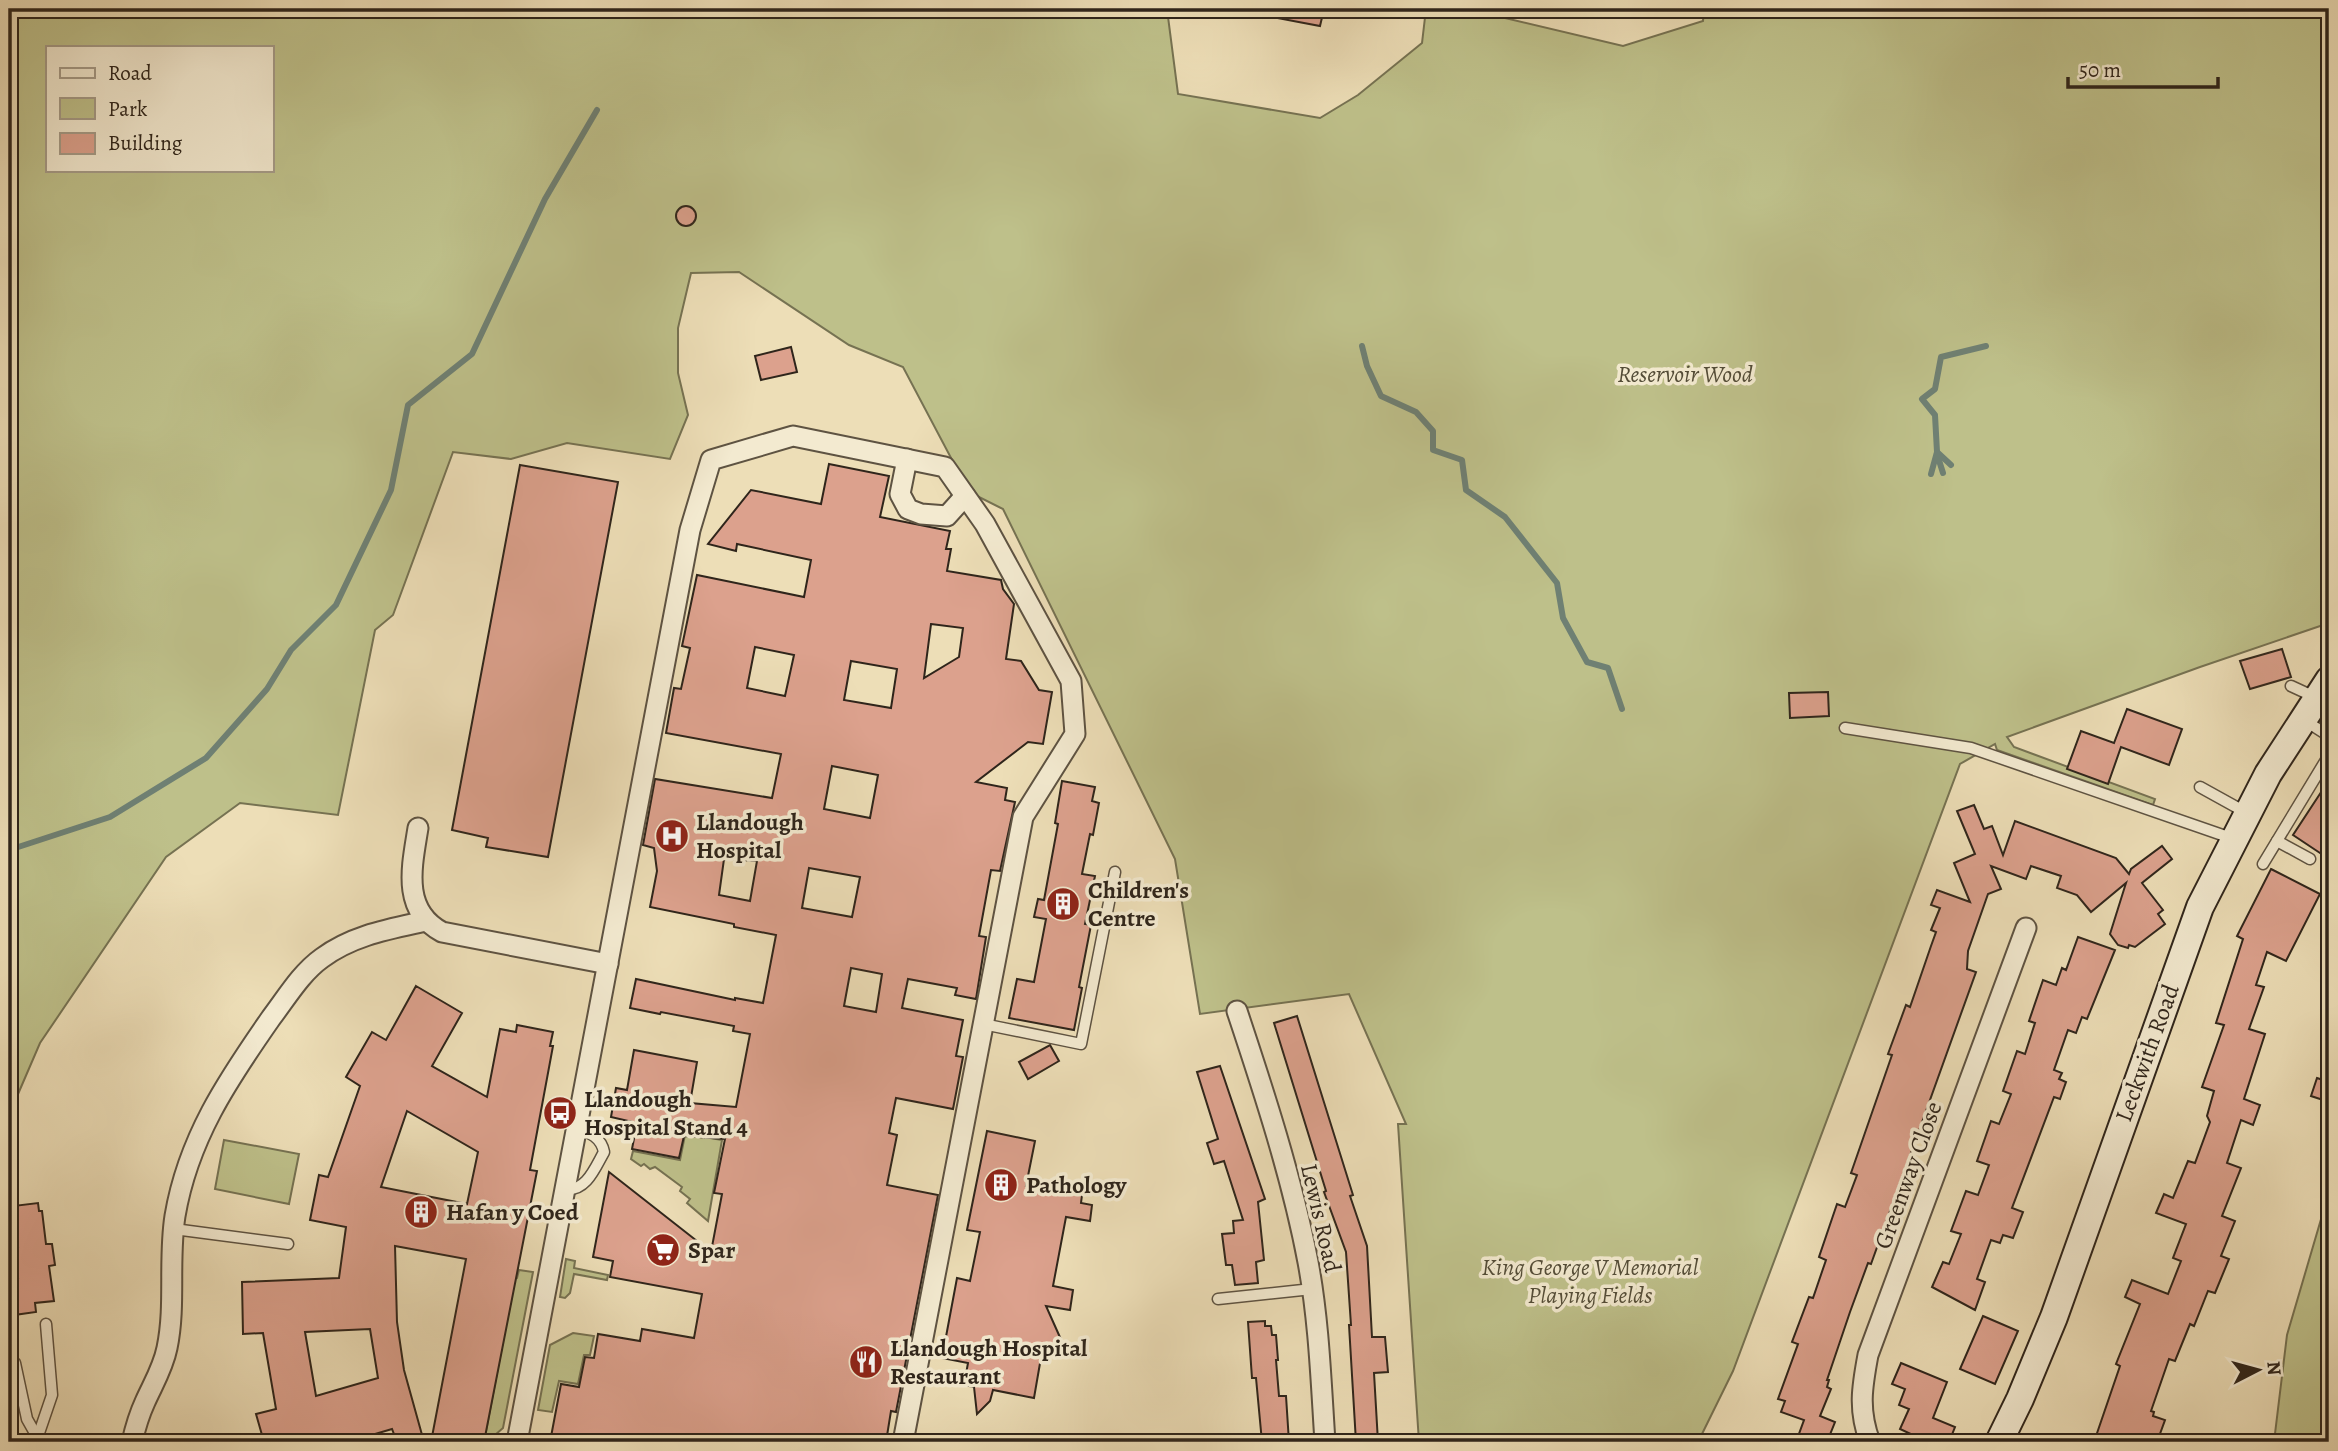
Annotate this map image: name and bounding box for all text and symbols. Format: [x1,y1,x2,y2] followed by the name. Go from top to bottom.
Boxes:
[46,46,273,172] legend
[2068,46,2219,90] scale bar
[2079,56,2121,84] text: 50 m
[108,59,152,87] text: Road
[108,95,148,123] text: Park
[108,129,183,157] text: Building
[1617,358,1753,390] park label: Reservoir Wood
[696,806,804,866] place label: Llandough Hospital
[653,817,691,855] hospital icon: Llandough Hospital
[1088,874,1189,934] place label: Children's Centre
[1044,885,1082,923] building icon: Children's Centre
[2107,980,2187,1126] street label: Leckwith Road
[584,1083,748,1143] place label: Llandough Hospital Stand 4
[541,1094,579,1132] bus stop icon: Llandough Hospital Stand 4
[1867,1097,1949,1253] street label: Greenway Close
[1293,1160,1349,1276] street label: Lewis Road
[982,1166,1020,1204] building icon: Pathology
[1026,1169,1127,1201] place label: Pathology
[402,1193,440,1231] building icon: Hafan y Coed
[446,1196,579,1228] place label: Hafan y Coed
[644,1231,682,1269] supermarket icon: Spar
[688,1234,735,1266] place label: Spar
[1481,1251,1699,1311] park label: King George V Memorial Playing Fields
[890,1332,1088,1392] place label: Llandough Hospital Restaurant
[2222,1336,2292,1406] north arrow
[847,1343,885,1381] restaurant icon: Llandough Hospital Restaurant
[2260,1360,2288,1377] text: N

